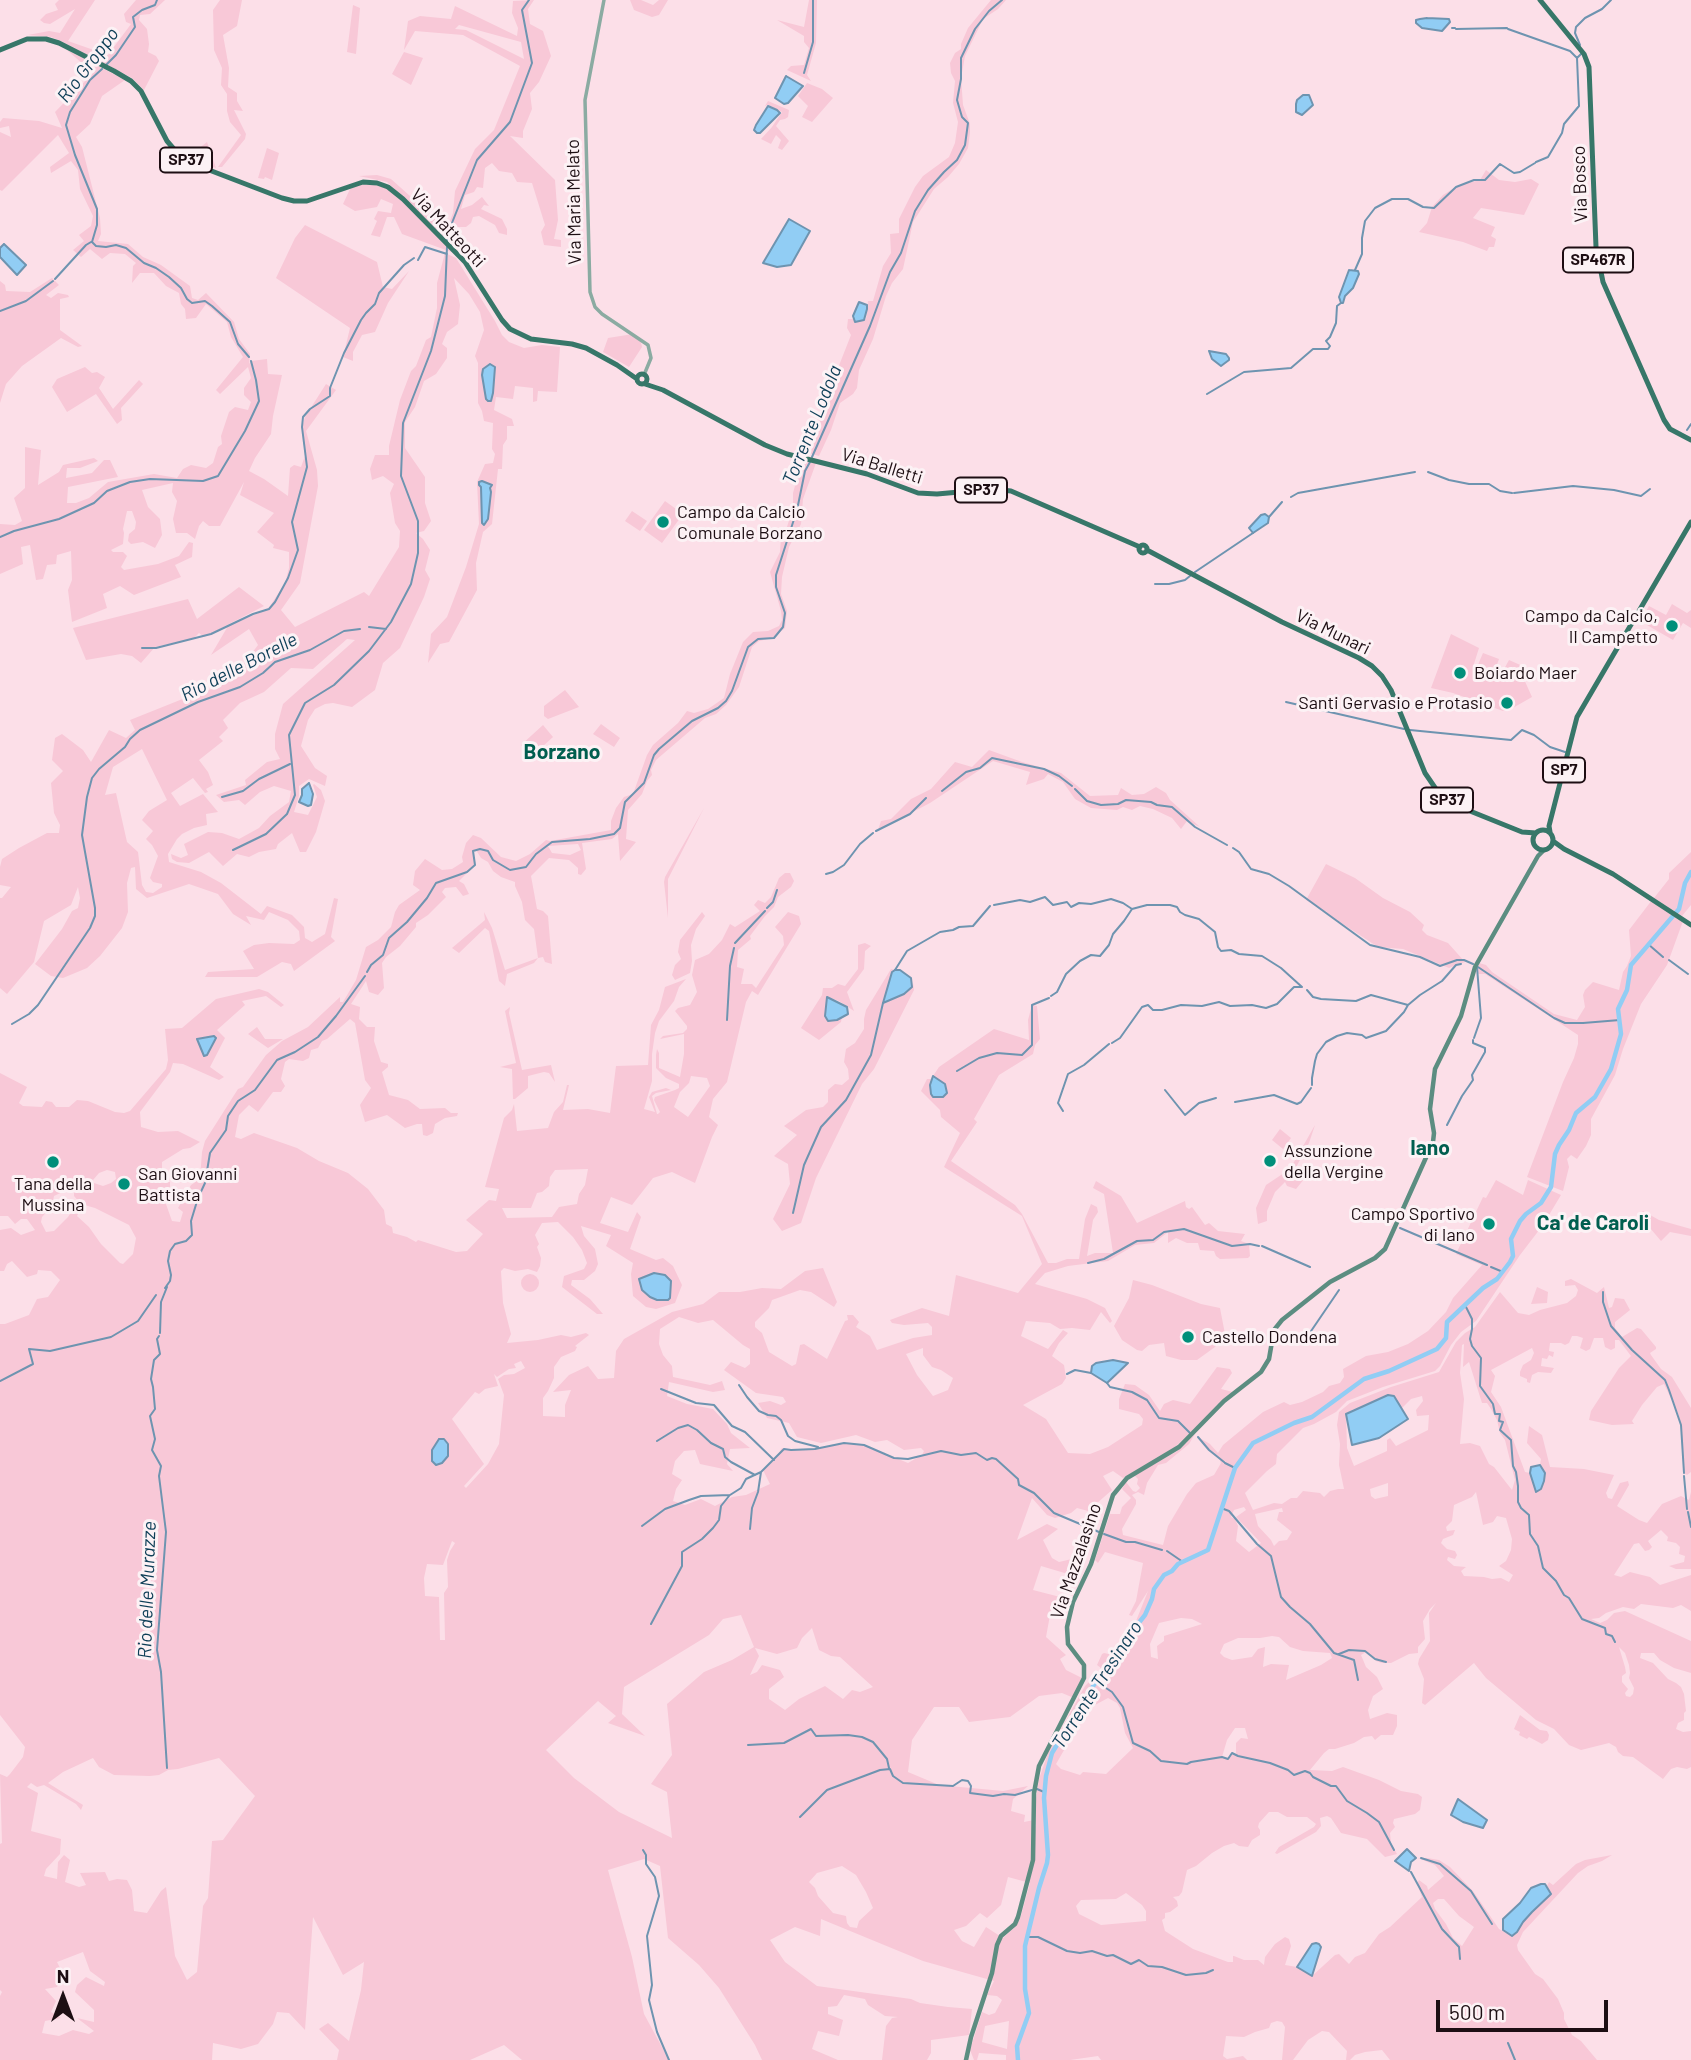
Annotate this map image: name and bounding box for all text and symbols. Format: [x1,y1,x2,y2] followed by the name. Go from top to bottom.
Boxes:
[52,23,124,107] water label: Rio Groppo
[562,139,586,265] street label: Via Maria Melato
[1568,145,1592,223] street label: Via Bosco
[160,148,212,172] road number: SP37
[406,184,490,272] street label: Via Matteotti
[1563,248,1633,272] road number: SP467R
[778,362,846,488] water label: Torrente Lodola
[839,443,925,489] street label: Via Balletti
[955,477,1007,503] road number: SP37
[677,501,823,544] place label: Campo da Calcio Comunale Borzano
[655,514,671,530] marker: Campo da Calcio Comunale Borzano
[1292,605,1374,659] street label: Via Munari
[1525,605,1658,648] place label: Campo da Calcio, Il Campetto
[1664,618,1680,634] marker: Campo da Calcio, Il Campetto
[177,628,301,706] water label: Rio delle Borelle
[1474,662,1577,684] place label: Boiardo Maer
[1452,665,1468,681] marker: Boiardo Maer
[1298,692,1493,714] place label: Santi Gervasio e Protasio
[1499,695,1515,711] marker: Santi Gervasio e Protasio
[524,739,600,765] district label: Borzano
[1543,758,1585,782] road number: SP7
[1421,788,1473,813] road number: SP37
[1410,1135,1450,1161] district label: Iano
[1284,1140,1384,1182] place label: Assunzione della Vergine
[1262,1153,1278,1169] marker: Assunzione della Vergine
[45,1154,61,1170] marker: Tana della Mussina
[138,1163,238,1206] place label: San Giovanni Battista
[14,1173,92,1216] place label: Tana della Mussina
[116,1176,132,1192] marker: San Giovanni Battista
[1351,1203,1475,1246] place label: Campo Sportivo di Iano
[1537,1210,1649,1236] district label: Ca' de Caroli
[1481,1216,1497,1232] marker: Campo Sportivo di Iano
[1202,1326,1337,1348] place label: Castello Dondena
[1180,1329,1196,1345] marker: Castello Dondena
[1046,1500,1106,1622] street label: Via Mazzalasino
[133,1521,161,1659] water label: Rio delle Murazze
[1047,1617,1147,1753] water label: Torrente Tresinaro
[28,1962,98,2032] north arrow
[57,1964,69,1987] text: N
[1439,1986,1610,2030] scale bar
[1449,1999,1505,2024] text: 500 m

